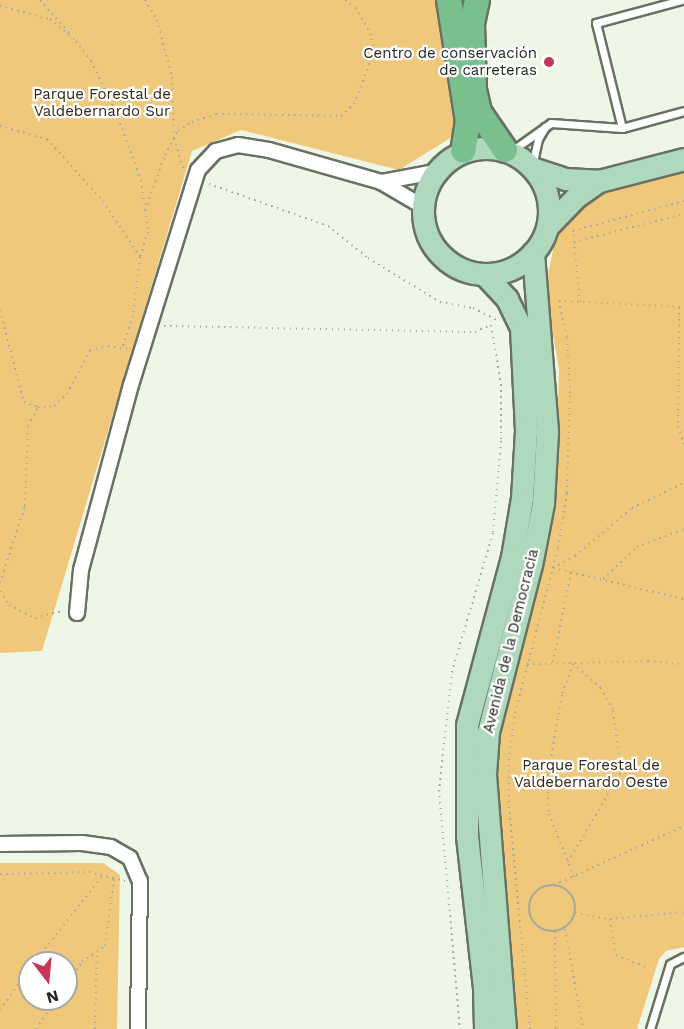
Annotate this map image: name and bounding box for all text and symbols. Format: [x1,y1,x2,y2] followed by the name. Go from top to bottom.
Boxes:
[363,44,537,79] place label: Centro de conservación de carreteras
[542,55,556,69] marker: Centro de conservación de carreteras
[33,85,171,120] park label: Parque Forestal de Valdebernardo Sur
[479,547,543,735] street label: Avenida de la Democracia
[514,756,668,791] park label: Parque Forestal de Valdebernardo Oeste
[18,951,78,1011] north arrow
[44,986,61,1008] text: N

